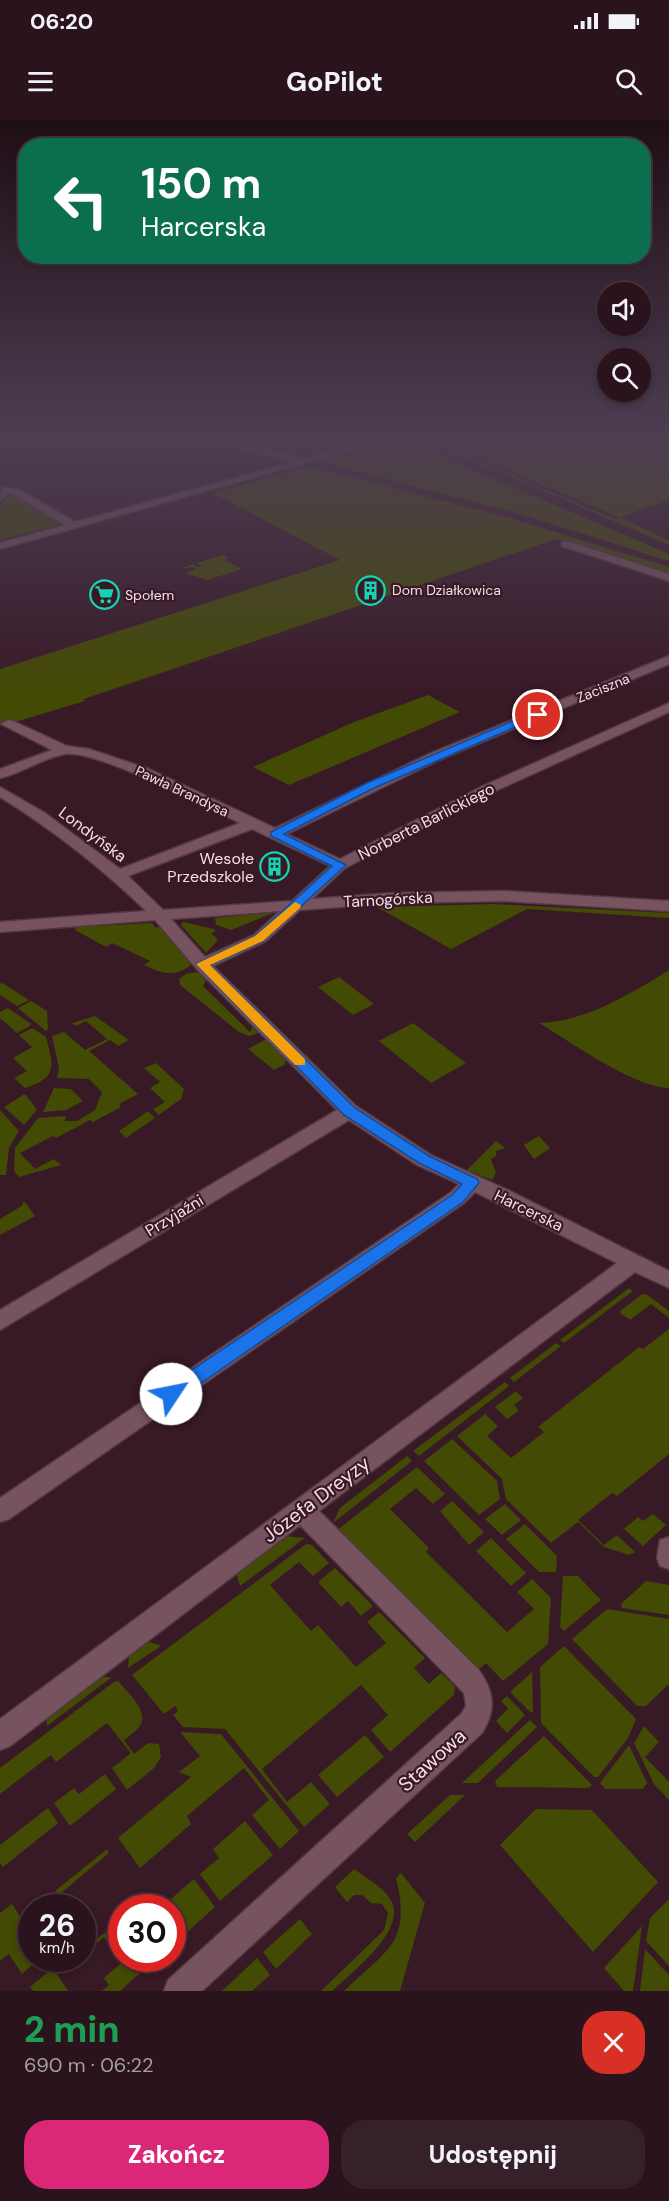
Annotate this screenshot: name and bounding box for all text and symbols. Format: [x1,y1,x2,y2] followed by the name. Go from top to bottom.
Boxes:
[30,7,93,36] text: 06:20
[286,64,383,99] text: GoPilot
[24,65,57,98] icon: menu
[612,65,645,98] icon: search
[141,156,261,211] text: 150 m
[42,162,120,240] icon: left
[141,209,266,244] text: Harcerska
[597,282,651,402] map controls
[597,282,651,336] button: sound
[597,348,651,402] button: search
[355,574,387,606] building icon: Dom Działkowica
[88,579,120,611] supermarket icon: Społem
[392,581,501,599] place label: Dom Działkowica
[125,586,174,604] place label: Społem
[574,669,632,707] street label: Zaciszna
[512,689,563,740] pin
[521,698,554,731] icon: arrive
[132,762,232,820] street label: Pawła Brandysa
[354,778,498,865] street label: Norberta Barlickiego
[55,802,131,867] street label: Londyńska
[167,848,254,887] place label: Wesołe Przedszkole
[259,851,291,883] building icon: Wesołe Przedszkole
[343,887,433,912] street label: Tarnogórska
[491,1185,567,1236] street label: Harcerska
[141,1190,207,1241] street label: Przyjaźni
[139,1362,203,1426] position arrow
[257,1450,375,1548] street label: Józefa Dreyzy
[393,1723,471,1797] street label: Stawowa
[108,1894,186,1972] speed limit sign: 30
[39,1906,75,1945] text: 26
[39,1938,75,1958] text: km/h
[24,2006,120,2053] text: 2 min
[582,2011,645,2074] button: close
[24,2052,153,2078] text: 690 m · 06:22
[24,2120,329,2189] button: Zakończ
[341,2120,645,2189] button: Udostępnij

